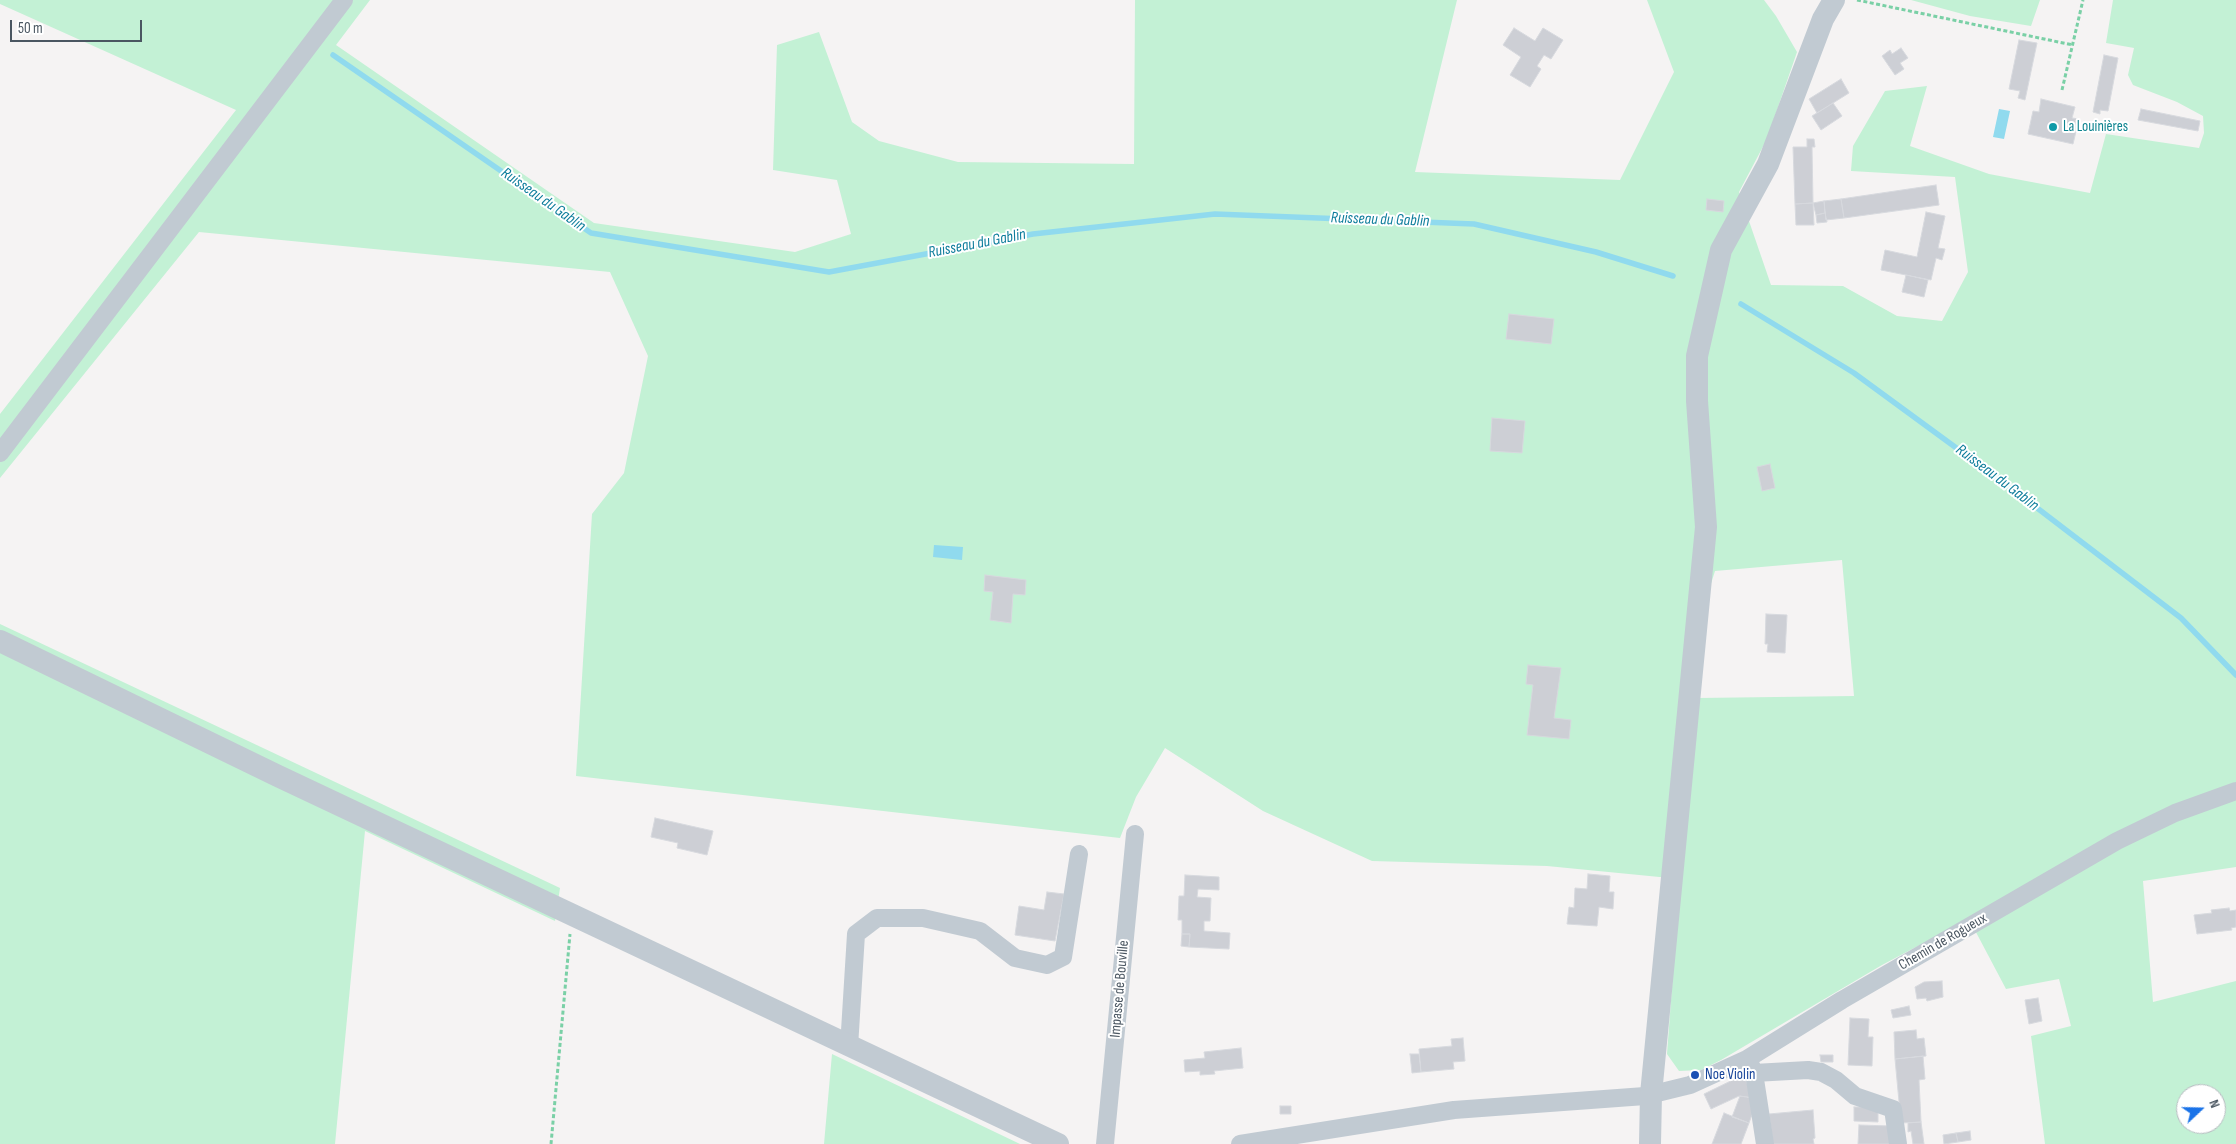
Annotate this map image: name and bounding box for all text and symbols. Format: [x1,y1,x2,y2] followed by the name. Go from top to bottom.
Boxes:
[12,10,145,42] scale bar
[18,19,43,38] text: 50 m
[2063,118,2128,136] place label: La Louinières
[2047,121,2059,133] marker: La Louinières
[497,164,589,236] water label: Ruisseau du Gablin
[1330,209,1430,231] water label: Ruisseau du Gablin
[927,225,1027,263] water label: Ruisseau du Gablin
[1952,441,2042,515] water label: Ruisseau du Gablin
[1896,910,1990,974] street label: Chemin de Rogueux
[1107,940,1133,1038] street label: Impasse de Bouville
[1705,1066,1755,1084] place label: Noe Violin
[1689,1069,1701,1081] marker: Noe Violin
[2176,1084,2226,1134] north arrow
[2205,1097,2224,1110] text: N

